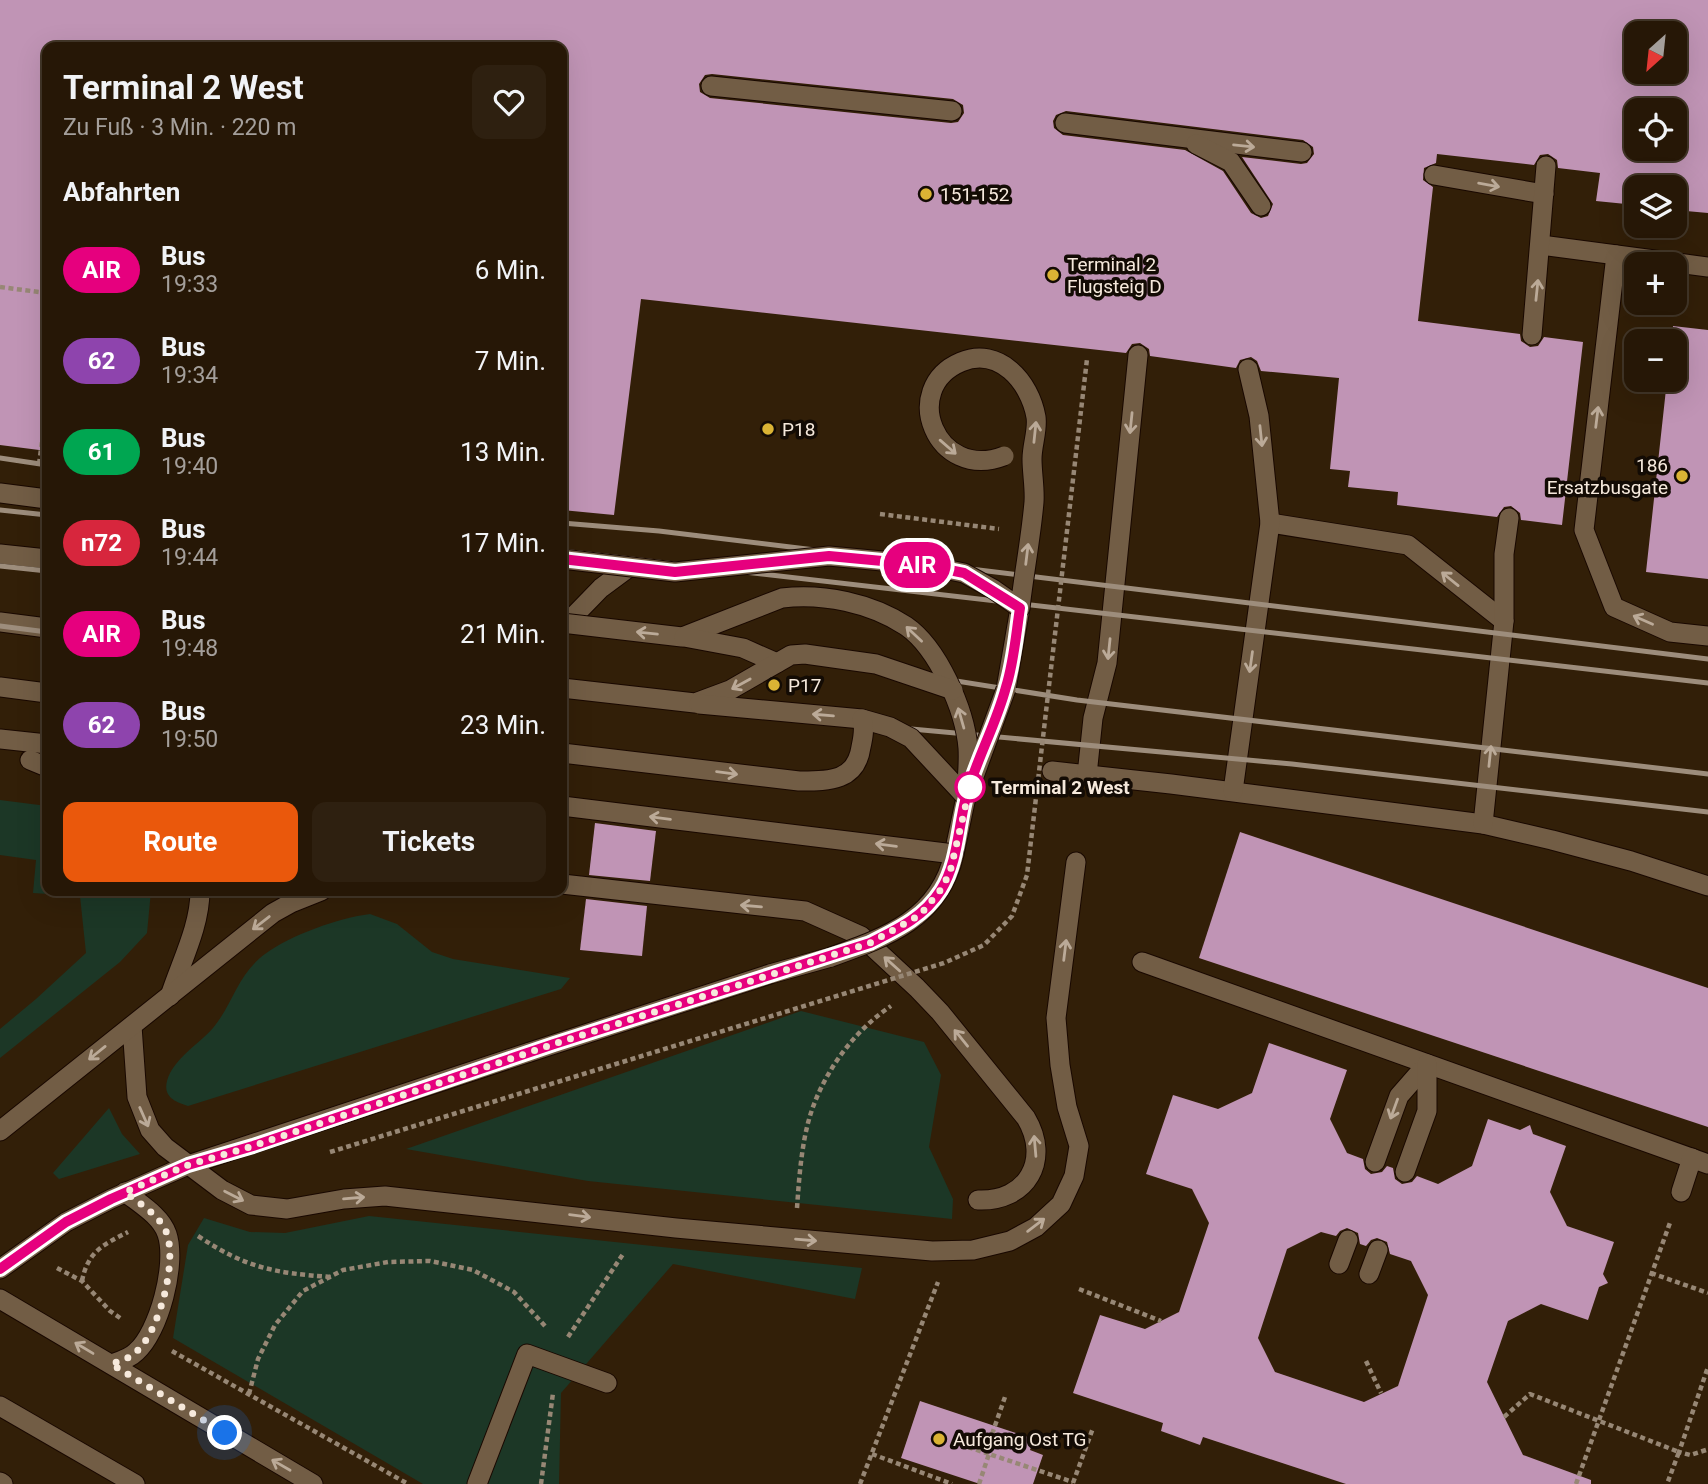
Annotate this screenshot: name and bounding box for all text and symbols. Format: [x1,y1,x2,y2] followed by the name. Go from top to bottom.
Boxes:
[1624,21,1687,84] north arrow
[1624,21,1687,392] map controls
[472,65,546,139] button: heart
[63,68,304,107] text: Terminal 2 West
[1624,98,1687,161] button: locate
[63,114,296,141] text: Zu Fuß · 3 Min. · 220 m
[1232,139,1255,152] one-way arrow
[1624,175,1687,238] button: layers
[63,177,180,207] text: Abfahrten
[1477,179,1500,192] one-way arrow
[940,183,1009,206] place label: 151-152
[918,186,934,202] marker: 151-152
[161,241,206,271] text: Bus
[1624,252,1687,315] button: +
[1067,253,1162,298] place label: Terminal 2 Flugsteig D
[475,255,546,285] text: 6 Min.
[82,256,121,284] text: AIR
[1045,267,1061,283] marker: Terminal 2 Flugsteig D
[161,271,218,298] text: 19:33
[1530,280,1543,302] one-way arrow
[1624,329,1687,392] button: −
[161,332,206,362] text: Bus
[475,346,546,376] text: 7 Min.
[88,347,115,375] text: 62
[161,362,218,389] text: 19:34
[1591,406,1604,429] one-way arrow
[1124,411,1137,434] one-way arrow
[782,418,815,441] place label: P18
[760,421,776,437] marker: P18
[1028,421,1041,444] one-way arrow
[161,423,206,453] text: Bus
[1255,424,1268,447] one-way arrow
[460,437,546,467] text: 13 Min.
[88,438,115,466] text: 61
[939,439,957,455] one-way arrow
[161,453,218,480] text: 19:40
[1547,454,1668,499] place label: 186 Ersatzbusgate
[1674,468,1690,484] marker: 186 Ersatzbusgate
[161,514,206,544] text: Bus
[460,528,546,558] text: 17 Min.
[81,529,122,557] text: n72
[877,542,957,588] line badge: AIR
[1020,543,1033,566] one-way arrow
[161,544,218,571] text: 19:44
[898,551,936,579] text: AIR
[1442,571,1460,587] one-way arrow
[161,605,206,635] text: Bus
[1633,613,1654,626] one-way arrow
[460,619,546,649] text: 21 Min.
[82,620,121,648] text: AIR
[637,626,659,639] one-way arrow
[905,626,923,642] one-way arrow
[161,635,218,662] text: 19:48
[1102,637,1115,660] one-way arrow
[1244,650,1257,673] one-way arrow
[788,674,821,697] place label: P17
[766,677,782,693] marker: P17
[731,678,752,691] one-way arrow
[161,696,206,726] text: Bus
[954,708,967,730] one-way arrow
[812,709,835,722] one-way arrow
[460,710,546,740] text: 23 Min.
[88,711,115,739] text: 62
[161,726,218,753] text: 19:50
[1484,746,1497,768] one-way arrow
[715,766,738,779] one-way arrow
[955,772,985,802] marker: Terminal 2 West
[991,776,1130,799] place label: Terminal 2 West
[63,802,298,882] button: Route
[312,802,546,882] button: Tickets
[649,811,672,824] one-way arrow
[875,838,898,851] one-way arrow
[740,899,763,912] one-way arrow
[252,915,271,930] one-way arrow
[1058,940,1071,962] one-way arrow
[883,956,901,972] one-way arrow
[953,1029,968,1047] one-way arrow
[89,1046,107,1061] one-way arrow
[1387,1098,1400,1120] one-way arrow
[138,1105,151,1127] one-way arrow
[1028,1135,1041,1158] one-way arrow
[223,1190,244,1204] one-way arrow
[342,1191,365,1204] one-way arrow
[568,1210,591,1223] one-way arrow
[1026,1218,1045,1233] one-way arrow
[795,1233,817,1246] one-way arrow
[75,1341,95,1355] one-way arrow
[207,1415,242,1450] your location
[953,1428,1086,1451] place label: Aufgang Ost TG
[931,1431,947,1447] marker: Aufgang Ost TG
[271,1458,291,1472] one-way arrow

